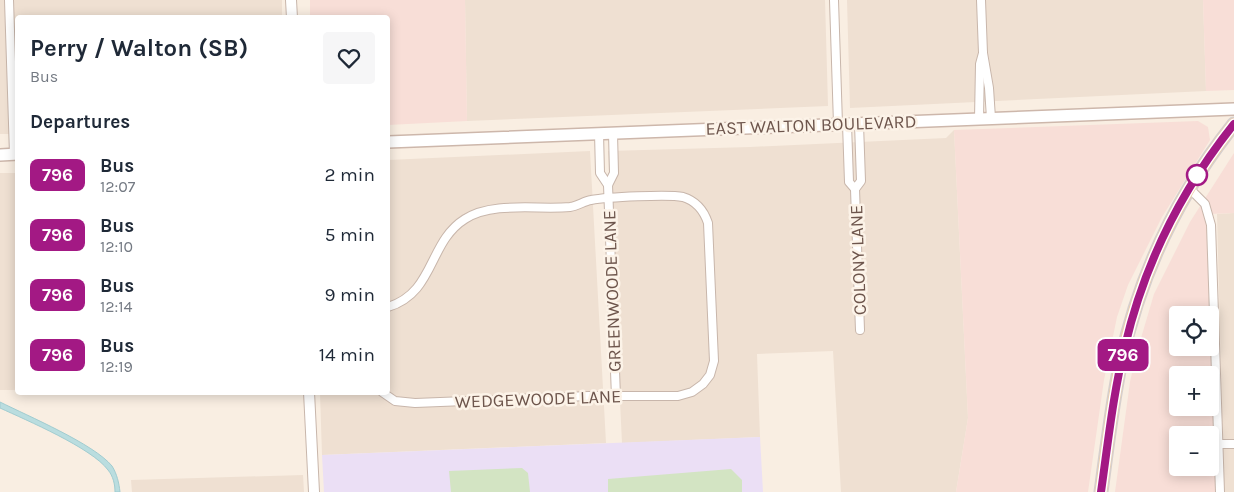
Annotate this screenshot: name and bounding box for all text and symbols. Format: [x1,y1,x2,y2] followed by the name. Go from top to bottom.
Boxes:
[323,32,375,84] button: heart
[30,34,248,62] text: Perry / Walton (SB)
[30,67,58,86] text: Bus
[705,110,917,140] street label: EAST WALTON BOULEVARD
[30,111,130,133] text: Departures
[100,155,134,177] text: Bus
[42,164,73,186] text: 796
[325,164,375,186] text: 2 min
[1186,164,1208,186] unlabelled marker
[100,177,135,196] text: 12:07
[845,204,871,316] street label: COLONY LANE
[598,210,626,372] street label: GREENWOODE LANE
[100,215,134,237] text: Bus
[42,224,73,246] text: 796
[325,224,375,246] text: 5 min
[100,237,133,256] text: 12:10
[100,275,134,297] text: Bus
[42,284,73,306] text: 796
[325,284,375,306] text: 9 min
[100,297,132,316] text: 12:14
[1169,306,1219,476] map controls
[1169,306,1219,356] button: locate
[100,335,134,357] text: Bus
[1094,339,1152,371] line badge: 796
[42,344,73,366] text: 796
[319,344,375,366] text: 14 min
[1108,344,1138,366] text: 796
[100,357,133,376] text: 12:19
[1169,366,1219,416] button: +
[454,385,622,413] street label: WEDGEWOODE LANE
[1169,426,1219,476] button: −

